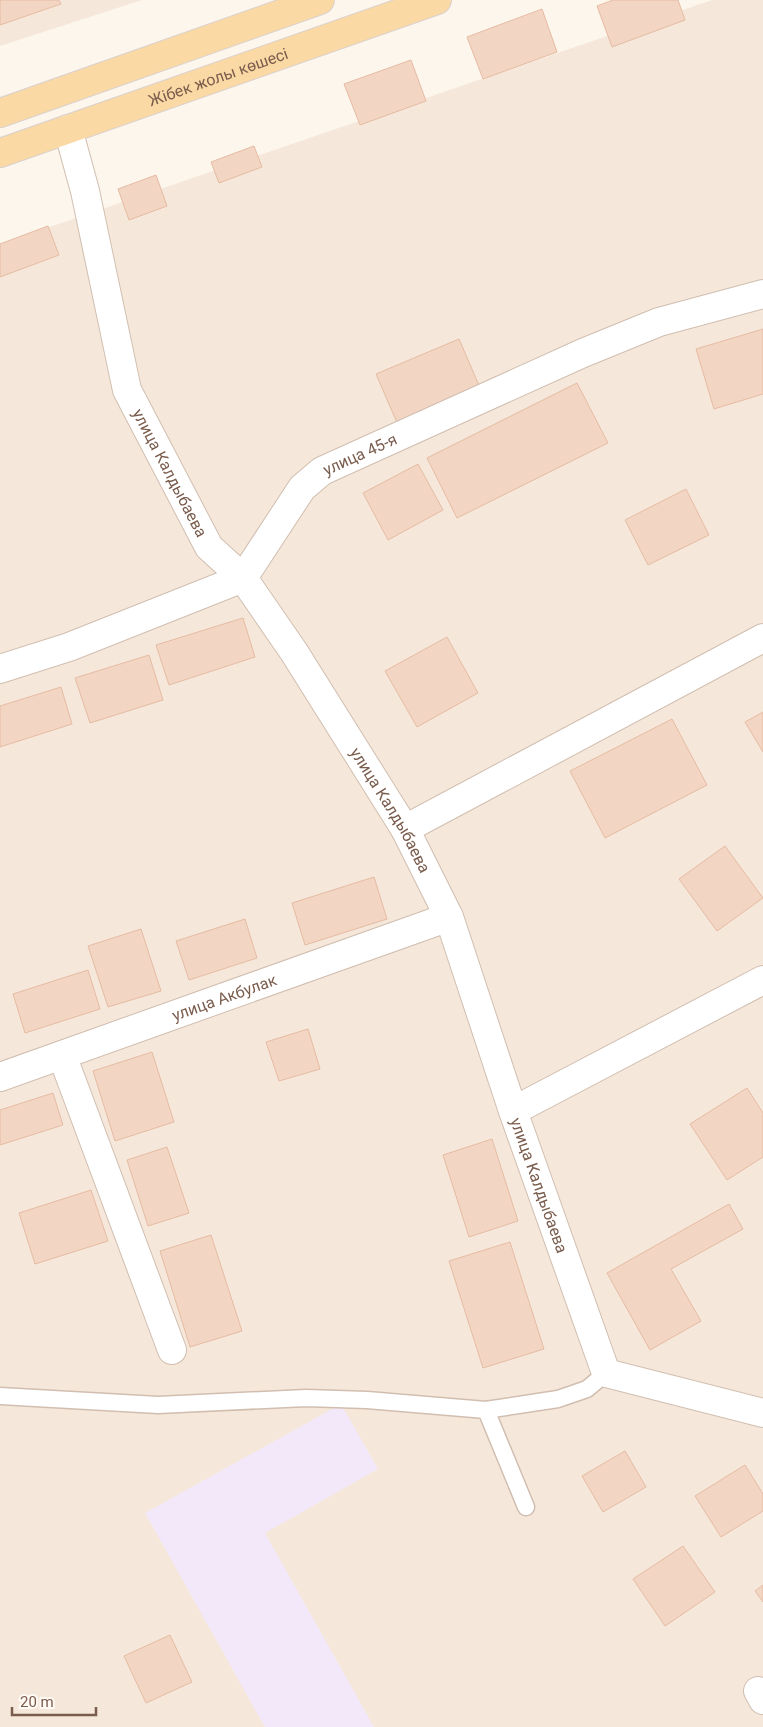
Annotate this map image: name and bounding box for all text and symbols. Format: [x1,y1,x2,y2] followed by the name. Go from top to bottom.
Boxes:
[146,44,290,110] street label: Жібек жолы көшесі
[129,405,212,540] street label: улица Калдыбаева
[320,429,400,479] street label: улица 45-я
[347,744,435,876] street label: улица Калдыбаева
[169,970,279,1024] street label: улица Акбулак
[507,1115,572,1255] street label: улица Калдыбаева
[12,1684,96,1716] scale bar
[20,1693,54,1711] text: 20 m

